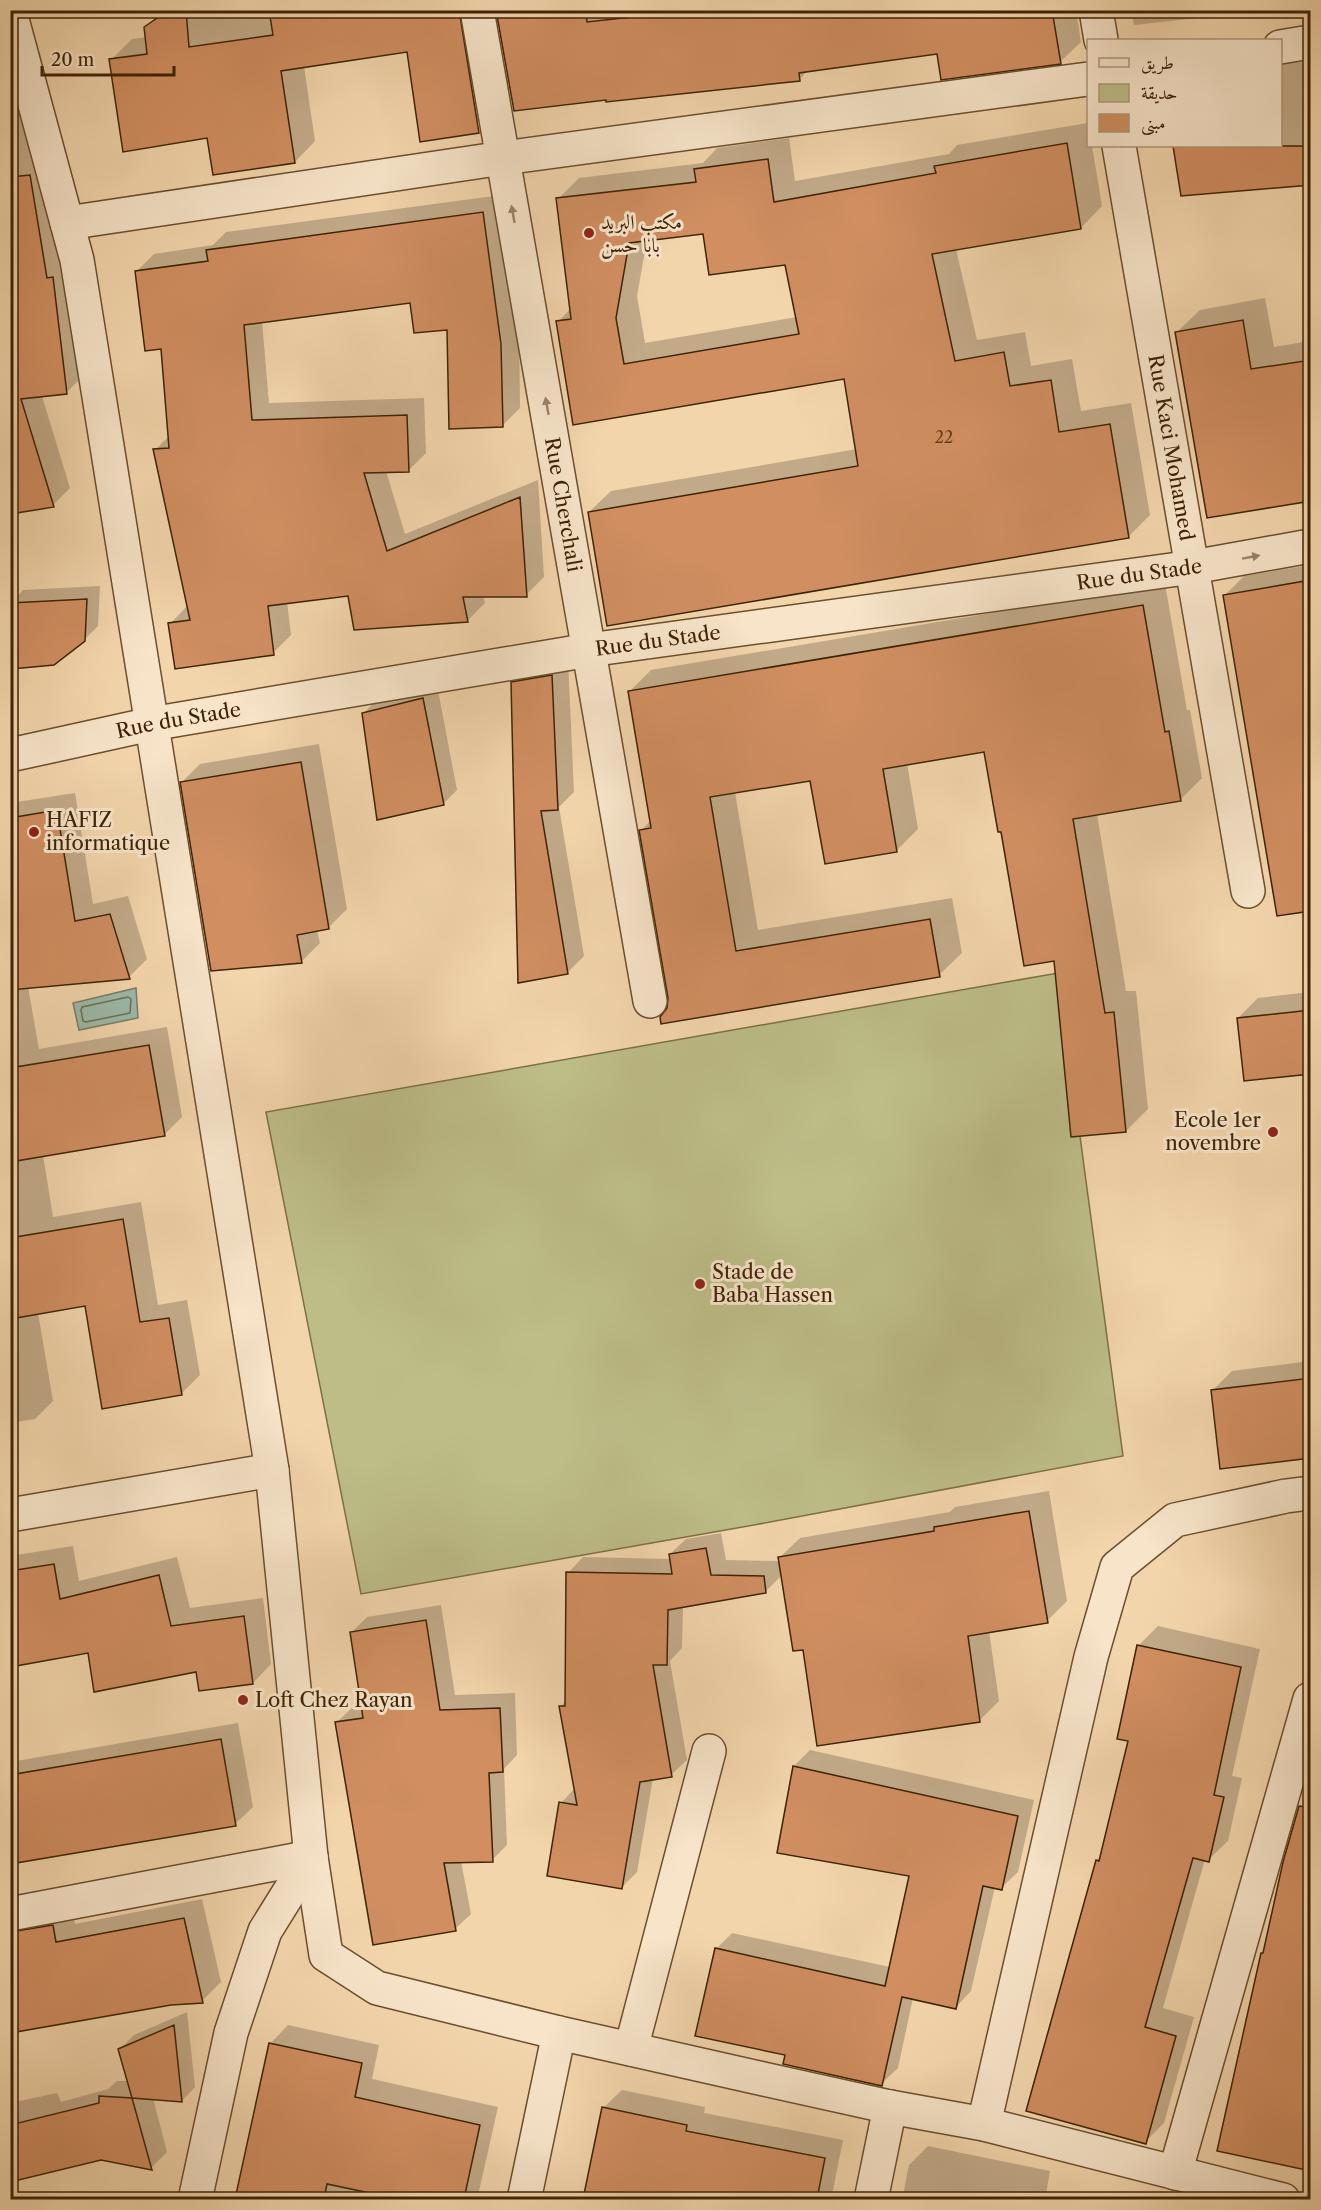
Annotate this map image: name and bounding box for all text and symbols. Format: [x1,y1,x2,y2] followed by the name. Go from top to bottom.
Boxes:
[42,39,174,77] scale bar
[1087,39,1282,147] legend
[51,49,95,71] text: 20 m
[1141,52,1174,75] text: طريق
[1141,82,1177,104] text: حديقة
[1141,112,1166,136] text: مبنى
[508,204,517,223] one-way arrow
[601,210,682,259] place label: مكتب البريد بابا حسن
[582,226,596,240] marker: مكتب البريد بابا حسن
[1143,353,1199,543] street label: Rue Kaci Mohamed
[542,396,551,415] one-way arrow
[935,427,953,447] house number: 22
[540,435,587,574] street label: Rue Cherchali
[1241,552,1260,561] one-way arrow
[1075,554,1204,595] street label: Rue du Stade
[594,620,722,661] street label: Rue du Stade
[114,697,243,743] street label: Rue du Stade
[46,808,170,855] place label: HAFIZ informatique
[27,825,41,839] marker: HAFIZ informatique
[1165,1108,1262,1155] place label: Ecole 1er novembre
[1266,1125,1280,1139] marker: Ecole 1er novembre
[712,1260,833,1307] place label: Stade de Baba Hassen
[693,1277,707,1291] marker: Stade de Baba Hassen
[255,1688,413,1712] place label: Loft Chez Rayan
[236,1693,250,1707] marker: Loft Chez Rayan

